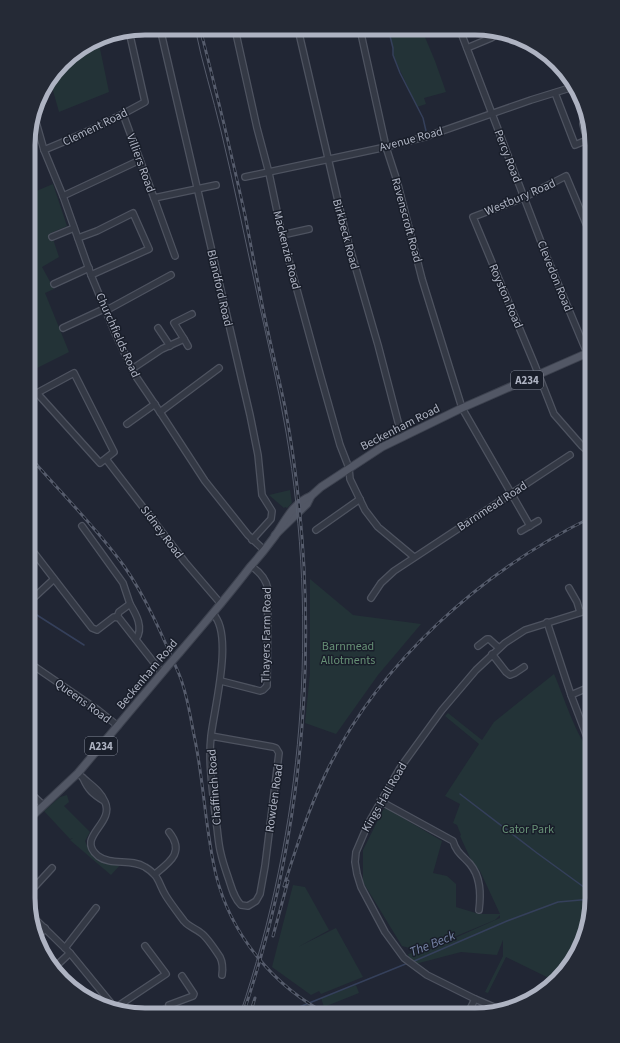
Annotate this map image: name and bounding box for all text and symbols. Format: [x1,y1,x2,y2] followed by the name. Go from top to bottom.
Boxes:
[60,104,131,151] street label: Clement Road
[377,123,445,156] street label: Avenue Road
[490,127,525,185] street label: Percy Road
[122,131,159,195] street label: Villiers Road
[482,175,558,220] street label: Westbury Road
[387,176,426,264] street label: Ravenscroft Road
[328,197,363,271] street label: Birkbeck Road
[269,209,305,291] street label: Mackenzie Road
[533,238,577,314] street label: Clevedon Road
[202,248,237,328] street label: Blandford Road
[484,261,527,331] street label: Royston Road
[91,290,144,380] street label: Churchfields Road
[511,371,543,389] road number: A234
[357,400,443,455] street label: Beckenham Road
[454,477,531,535] street label: Barnmead Road
[136,502,187,562] street label: Sidney Road
[257,587,276,683] street label: Thayers Farm Road
[113,635,182,713] street label: Beckenham Road
[321,638,375,669] park label: Barnmead Allotments
[51,675,114,728] street label: Queens Road
[85,737,117,755] road number: A234
[203,748,226,825] street label: Chaffinch Road
[358,759,411,835] street label: Kings Hall Road
[261,763,288,833] street label: Rowden Road
[502,821,554,838] park label: Cator Park
[407,926,459,961] water label: The Beck

